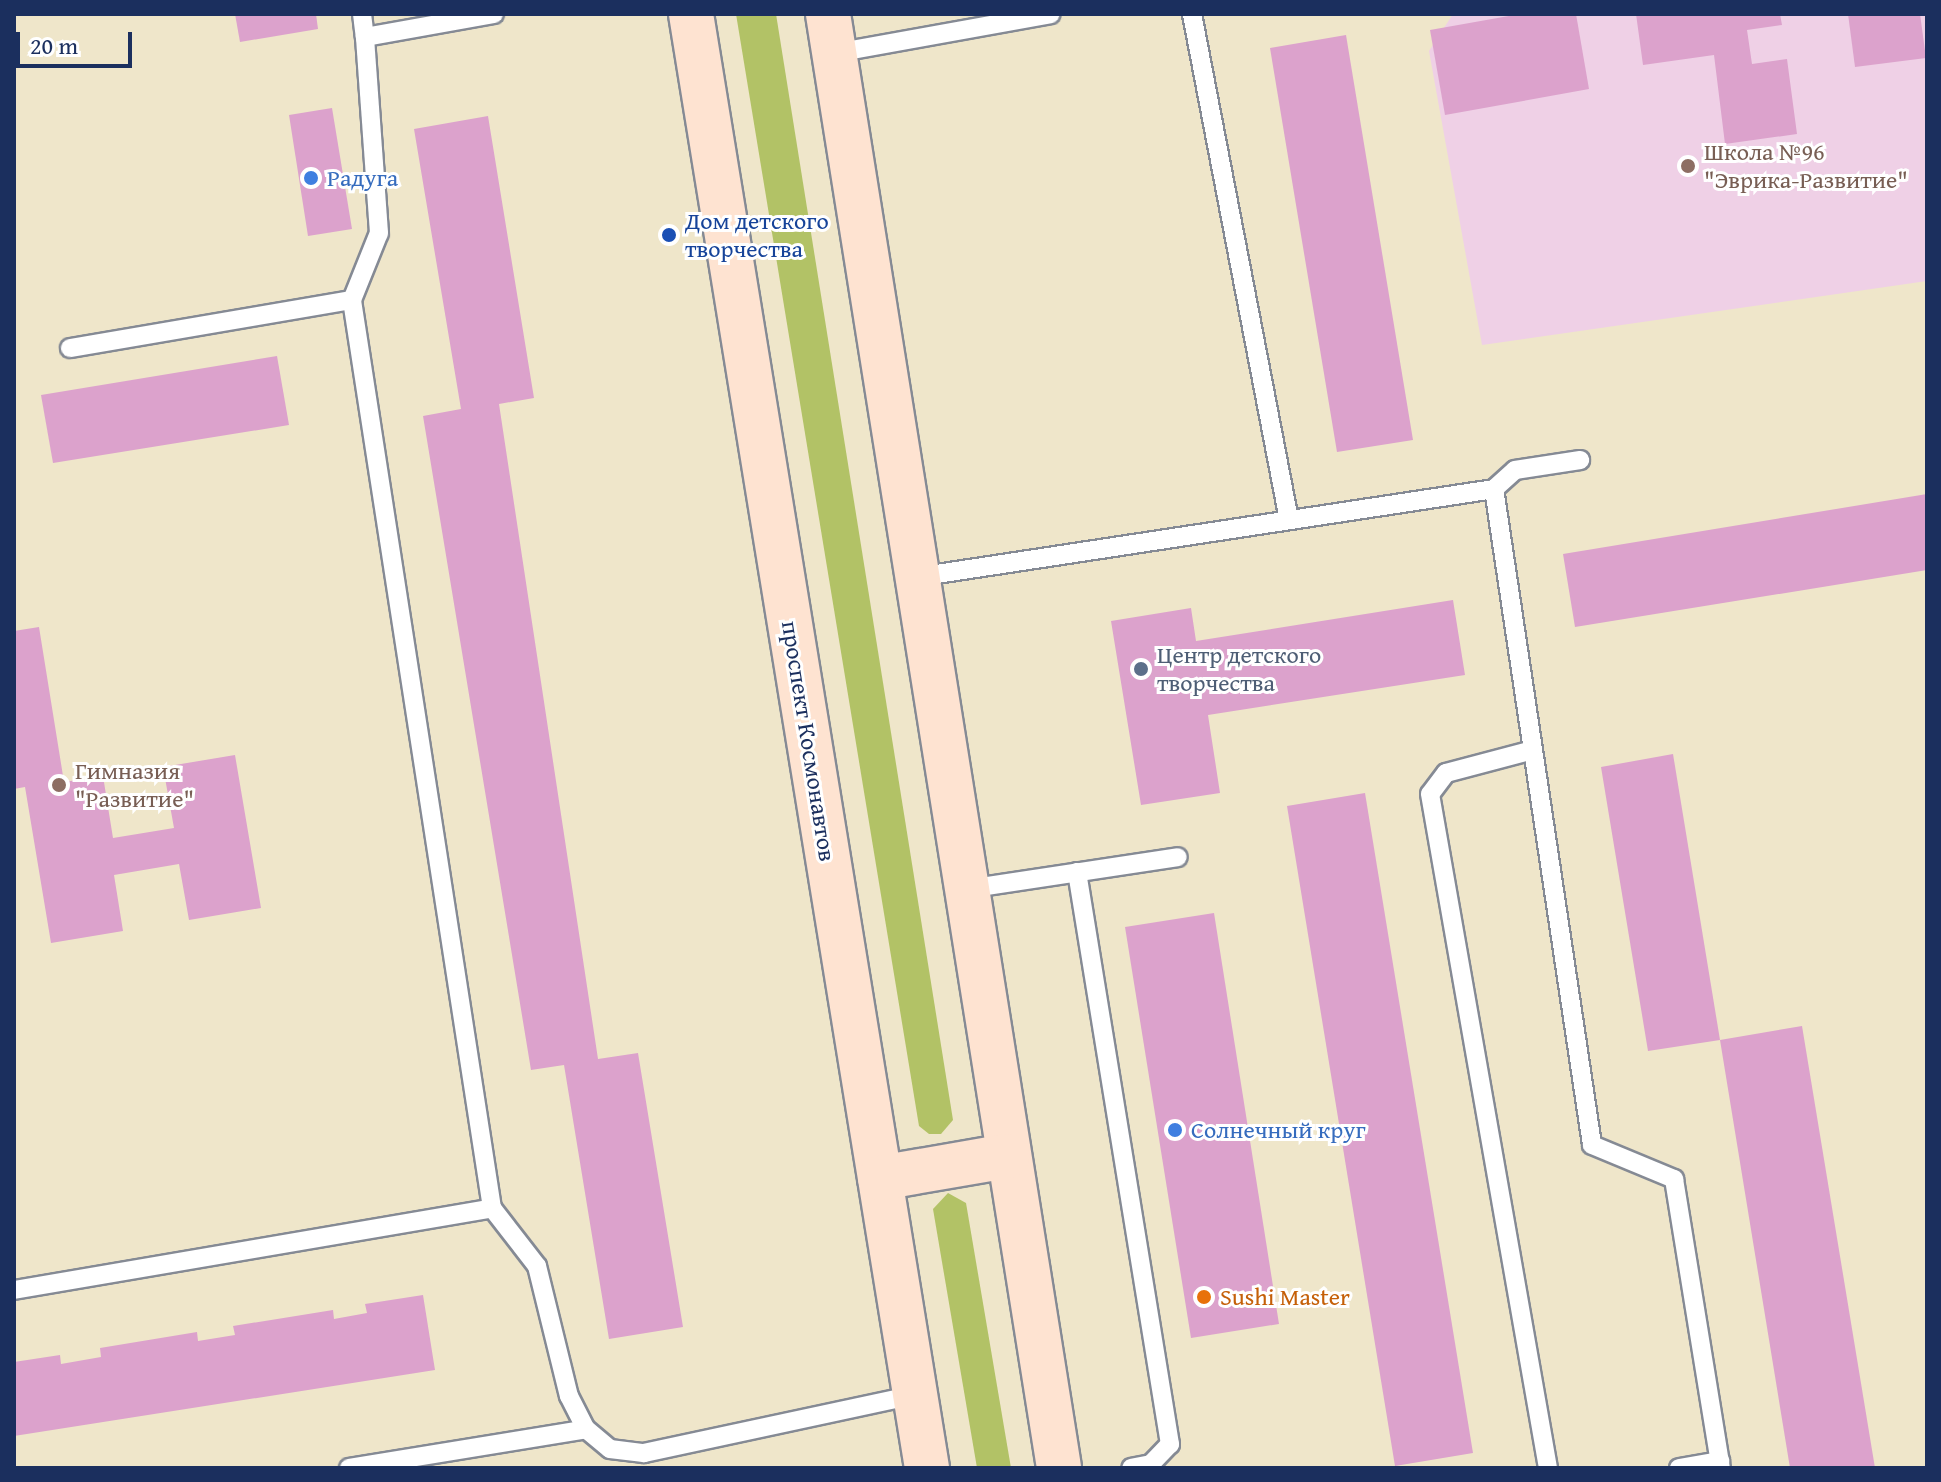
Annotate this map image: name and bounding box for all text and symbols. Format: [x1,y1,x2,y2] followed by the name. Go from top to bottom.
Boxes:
[20,16,136,66] scale bar
[30,28,78,63] text: 20 m
[1704,138,1908,194] place label: Школа №96 "Эврика-Развитие"
[1679,157,1697,175] marker: Школа №96 "Эврика-Развитие"
[327,164,398,192] place label: Радуга
[302,169,320,187] marker: Радуга
[685,207,829,263] place label: Дом детского творчества
[660,226,678,244] marker: Дом детского творчества
[776,619,842,863] street label: проспект Космонавтов
[1157,641,1321,697] place label: Центр детского творчества
[1132,660,1150,678] marker: Центр детского творчества
[75,757,194,813] place label: Гимназия "Развитие"
[50,776,68,794] marker: Гимназия "Развитие"
[1191,1116,1366,1144] place label: Солнечный круг
[1166,1121,1184,1139] marker: Солнечный круг
[1220,1283,1350,1311] place label: Sushi Master
[1195,1288,1213,1306] marker: Sushi Master

